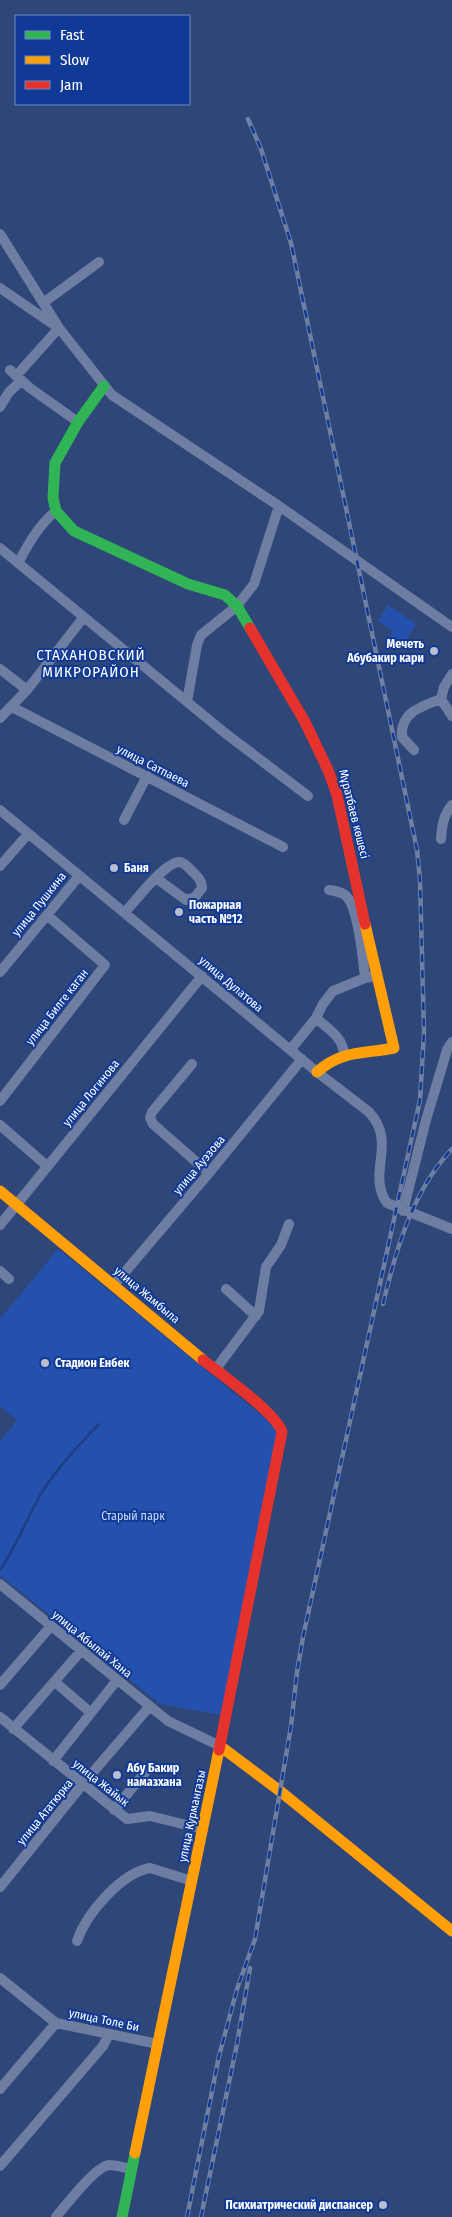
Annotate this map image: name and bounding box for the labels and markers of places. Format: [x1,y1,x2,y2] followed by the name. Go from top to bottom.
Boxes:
[346,637,424,665] place label: Мечеть Абубакир кари
[428,645,440,657] marker: Мечеть Абубакир кари
[124,861,149,875] place label: Баня
[108,862,120,874] marker: Баня
[189,898,243,926] place label: Пожарная часть №12
[173,906,185,918] marker: Пожарная часть №12
[55,1356,131,1370] place label: Стадион Енбек
[39,1357,51,1369] marker: Стадион Енбек
[126,1761,182,1789] place label: Абу Бакир намазхана
[111,1769,123,1781] marker: Абу Бакир намазхана
[226,2198,373,2212] place label: Психиатрический диспансер
[377,2199,389,2211] marker: Психиатрический диспансер

